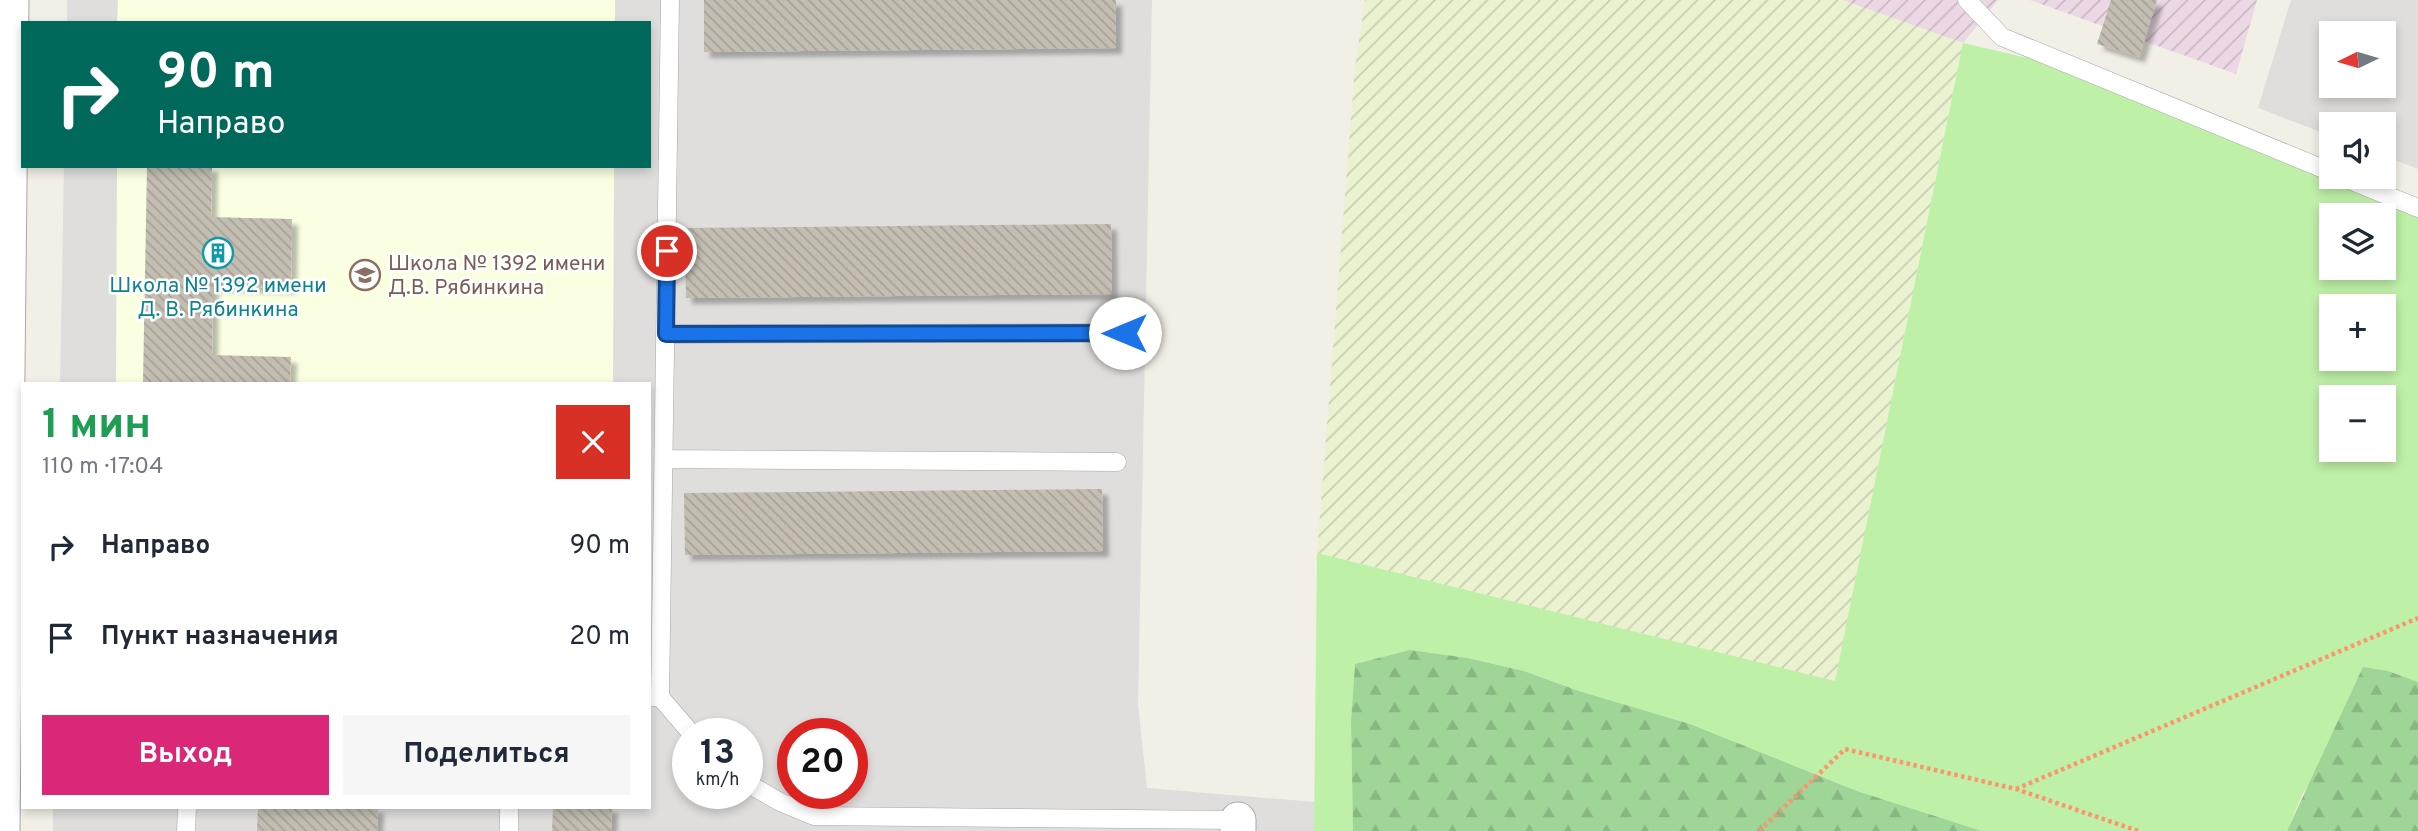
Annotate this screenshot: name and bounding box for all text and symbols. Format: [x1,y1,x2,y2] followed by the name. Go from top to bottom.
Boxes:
[2319,21,2396,98] north arrow
[2319,21,2396,462] map controls
[157,44,275,106] text: 90 m
[42,49,133,140] icon: right
[157,105,285,145] text: Направо
[2319,112,2396,189] button: sound
[2319,203,2396,280] button: layers
[637,221,697,281] pin
[648,232,686,270] icon: arrive
[201,236,235,270] building icon: Школа № 1392 имени Д. В. Рябинкина
[388,251,605,302] place label: Школа № 1392 имени Д.В. Рябинкина
[348,258,382,292] school or university icon: Школа № 1392 имени Д.В. Рябинкина
[109,273,327,324] place label: Школа № 1392 имени Д. В. Рябинкина
[2319,294,2396,371] button: +
[1088,296,1162,370] position arrow
[2319,385,2396,462] button: −
[42,400,151,453] text: 1 мин
[556,405,630,479] button: close
[42,453,163,482] text: 110 m · 17:04
[42,528,80,566] icon: right
[101,530,210,563] text: Направо
[570,530,630,563] text: 90 m
[42,619,80,657] icon: arrive
[101,621,339,654] text: Пункт назначения
[569,621,630,654] text: 20 m
[42,715,329,795] button: Выход
[343,715,630,795] button: Поделиться
[777,718,868,809] speed limit sign: 20
[700,732,735,776] text: 13
[696,769,739,792] text: km/h

